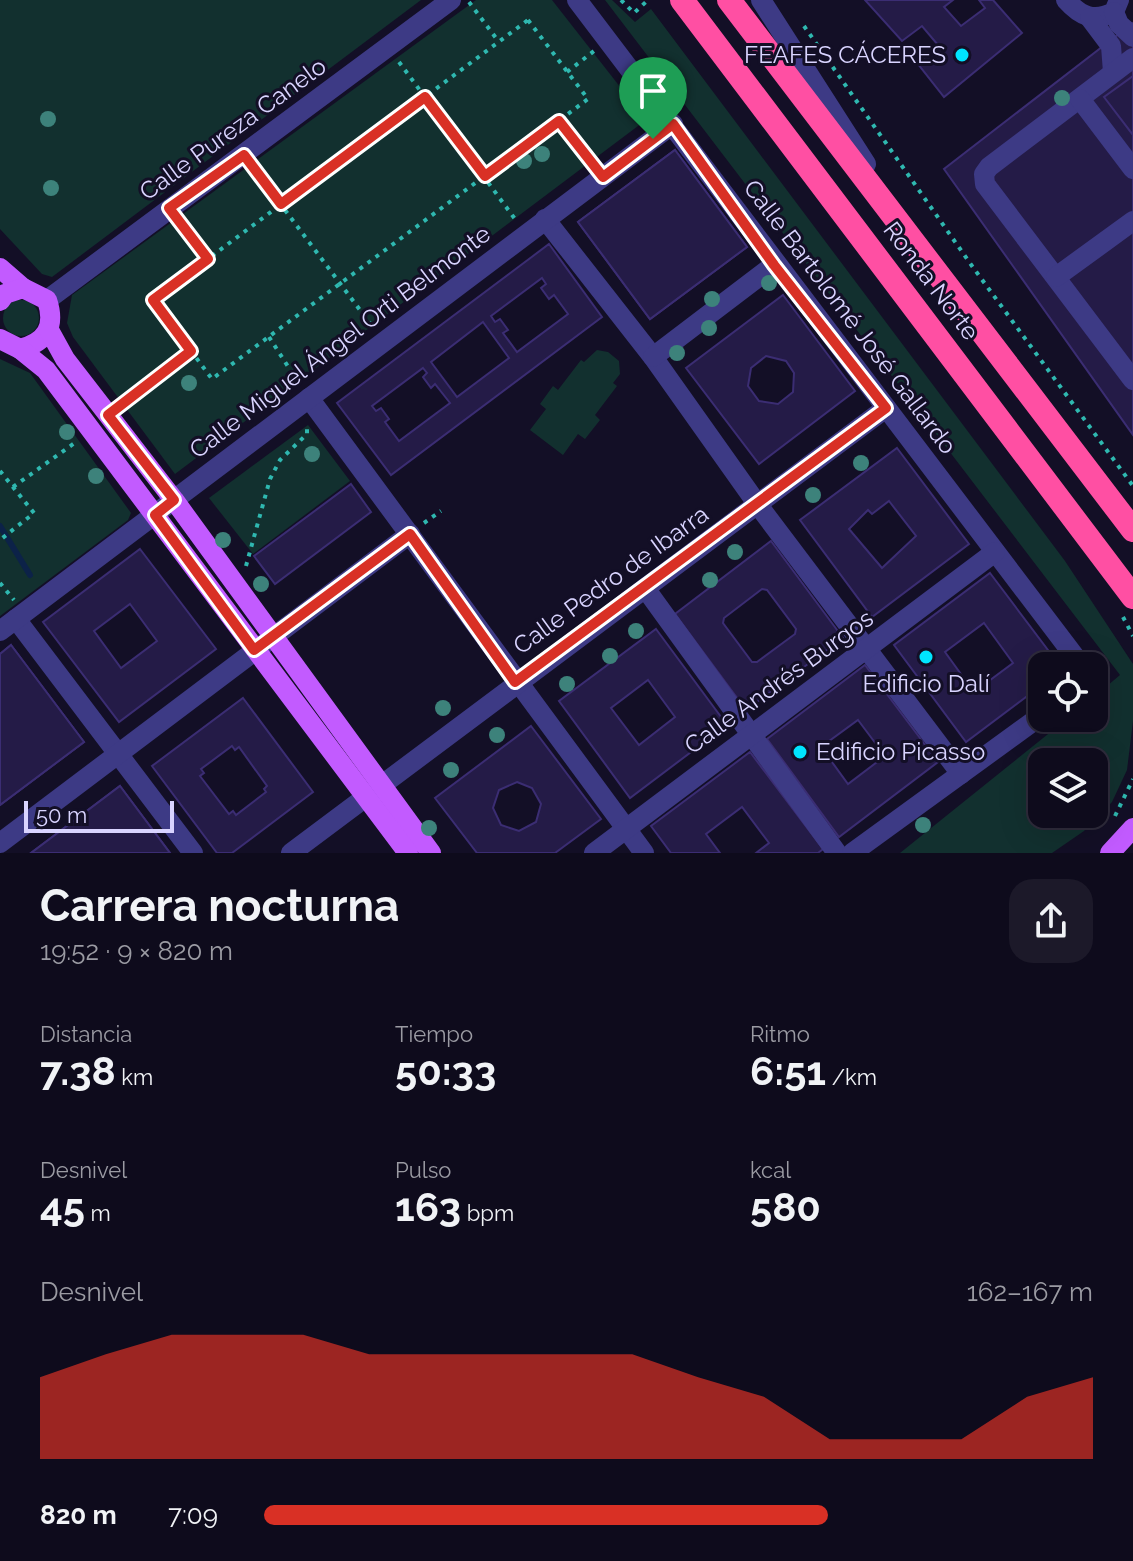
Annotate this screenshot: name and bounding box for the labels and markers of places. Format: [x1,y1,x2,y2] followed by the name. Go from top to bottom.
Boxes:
[744,40,946,69] place label: FEAFES CÁCERES
[953,46,971,64] marker: FEAFES CÁCERES
[619,57,687,139] pin
[917,648,935,666] marker: Edificio Dalí
[862,669,990,698] place label: Edificio Dalí
[816,737,985,766] place label: Edificio Picasso
[791,743,809,761] marker: Edificio Picasso

